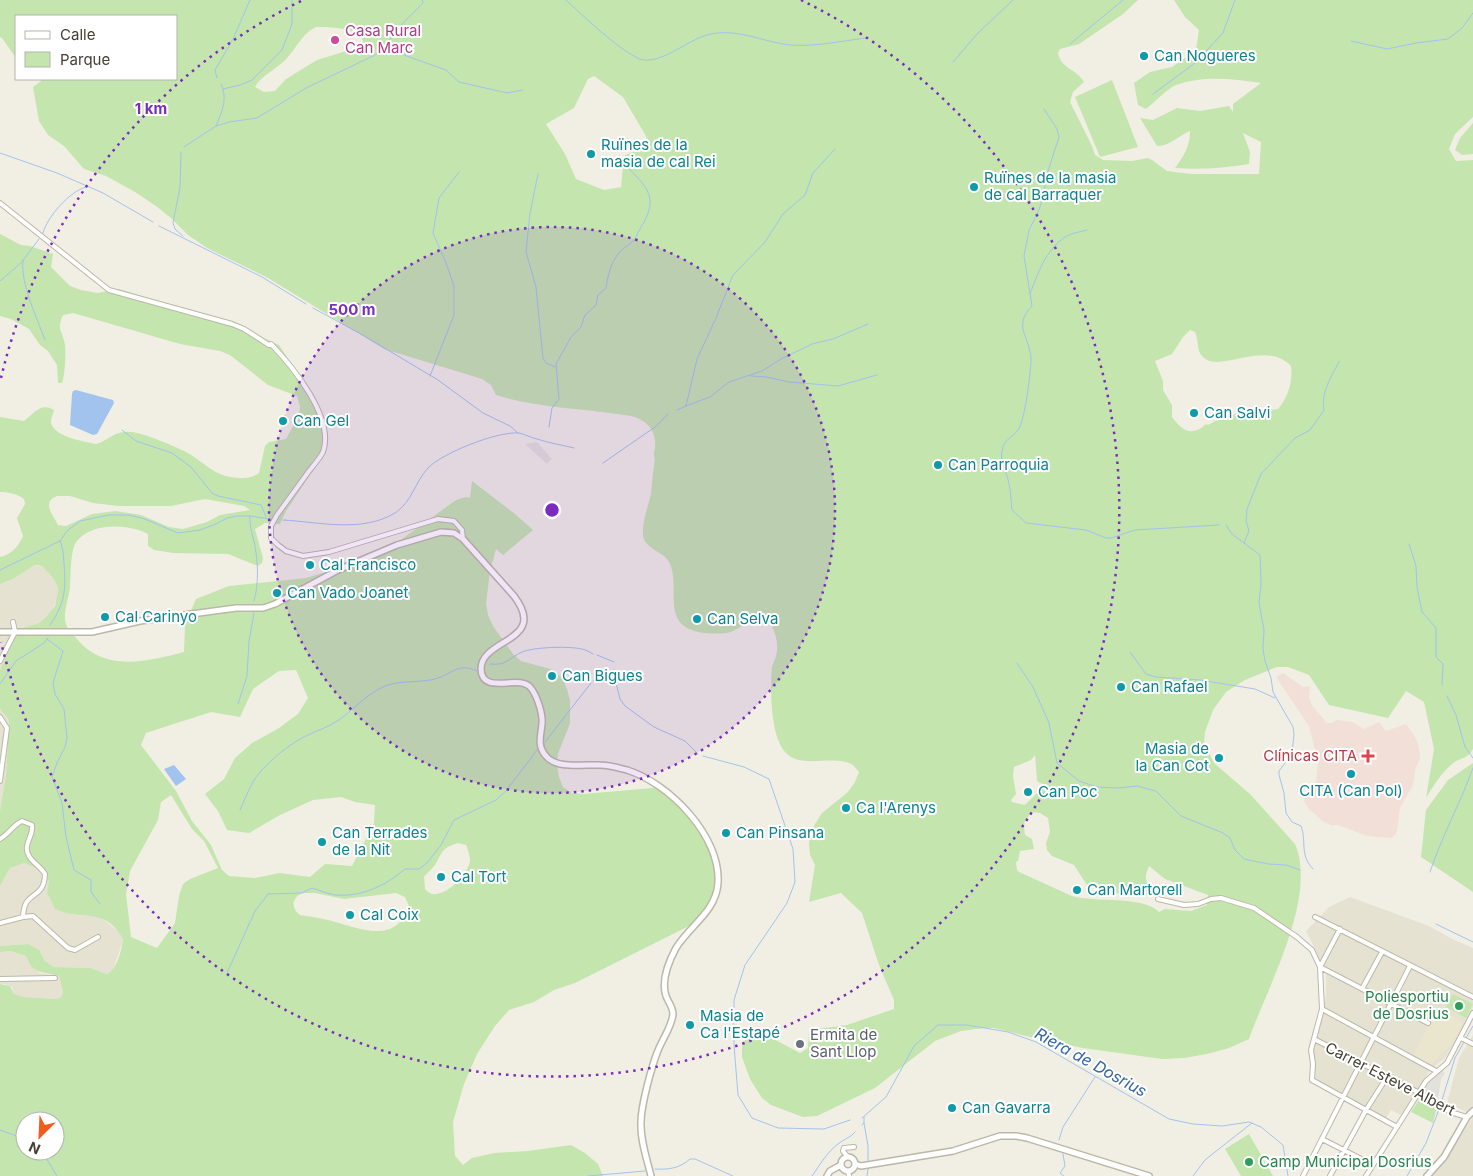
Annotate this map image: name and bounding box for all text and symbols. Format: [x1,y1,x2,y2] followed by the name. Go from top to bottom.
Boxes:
[15,15,178,80] legend
[345,21,421,57] place label: Casa Rural Can Marc
[60,25,95,44] text: Calle
[329,34,341,46] marker: Casa Rural Can Marc
[1154,46,1256,65] place label: Can Nogueres
[60,50,110,69] text: Parque
[1138,50,1150,62] marker: Can Nogueres
[135,99,167,118] text: 1 km
[601,135,716,171] place label: Ruïnes de la masia de cal Rei
[585,148,597,160] marker: Ruïnes de la masia de cal Rei
[984,168,1116,204] place label: Ruïnes de la masia de cal Barraquer
[968,181,980,193] marker: Ruïnes de la masia de cal Barraquer
[328,300,376,319] text: 500 m
[1204,403,1270,422] place label: Can Salvi
[1188,407,1200,419] marker: Can Salvi
[293,411,349,430] place label: Can Gel
[277,415,289,427] marker: Can Gel
[948,455,1049,474] place label: Can Parroquia
[932,459,944,471] marker: Can Parroquia
[543,501,561,519] centre of rings
[320,555,416,574] place label: Cal Francisco
[304,559,316,571] marker: Cal Francisco
[287,583,409,602] place label: Can Vado Joanet
[271,587,283,599] marker: Can Vado Joanet
[115,607,197,626] place label: Cal Carinyo
[707,609,778,628] place label: Can Selva
[99,611,111,623] marker: Cal Carinyo
[691,613,703,625] marker: Can Selva
[562,666,643,685] place label: Can Bigues
[546,670,558,682] marker: Can Bigues
[1131,677,1208,696] place label: Can Rafael
[1115,681,1127,693] marker: Can Rafael
[1135,739,1209,775] place label: Masia de la Can Cot
[1263,746,1357,765] place label: Clínicas CITA
[1361,749,1375,763] marker: Clínicas CITA
[1213,752,1225,764] marker: Masia de la Can Cot
[1345,768,1357,780] marker: CITA (Can Pol)
[1299,781,1403,800] place label: CITA (Can Pol)
[1038,782,1098,801] place label: Can Poc
[1022,786,1034,798] marker: Can Poc
[856,798,936,817] place label: Ca l'Arenys
[840,802,852,814] marker: Ca l'Arenys
[332,823,428,859] place label: Can Terrades de la Nit
[736,823,824,842] place label: Can Pinsana
[720,827,732,839] marker: Can Pinsana
[316,836,328,848] marker: Can Terrades de la Nit
[451,867,507,886] place label: Cal Tort
[435,871,447,883] marker: Cal Tort
[1087,880,1182,899] place label: Can Martorell
[1071,884,1083,896] marker: Can Martorell
[360,905,419,924] place label: Cal Coix
[344,909,356,921] marker: Cal Coix
[1365,987,1449,1023] place label: Poliesportiu de Dosrius
[1453,1000,1465,1012] marker: Poliesportiu de Dosrius
[700,1006,780,1042] place label: Masia de Ca l'Estapé
[684,1019,696,1031] marker: Masia de Ca l'Estapé
[1032,1023,1150,1101] water label: Riera de Dosrius
[810,1025,877,1061] place label: Ermita de Sant Llop
[794,1038,806,1050] marker: Ermita de Sant Llop
[1322,1038,1458,1120] street label: Carrer Esteve Albert
[962,1098,1051,1117] place label: Can Gavarra
[946,1102,958,1114] marker: Can Gavarra
[15,1111,65,1161] north arrow
[26,1138,43,1158] text: N
[1259,1152,1432,1171] place label: Camp Municipal Dosrius
[1243,1156,1255,1168] marker: Camp Municipal Dosrius

